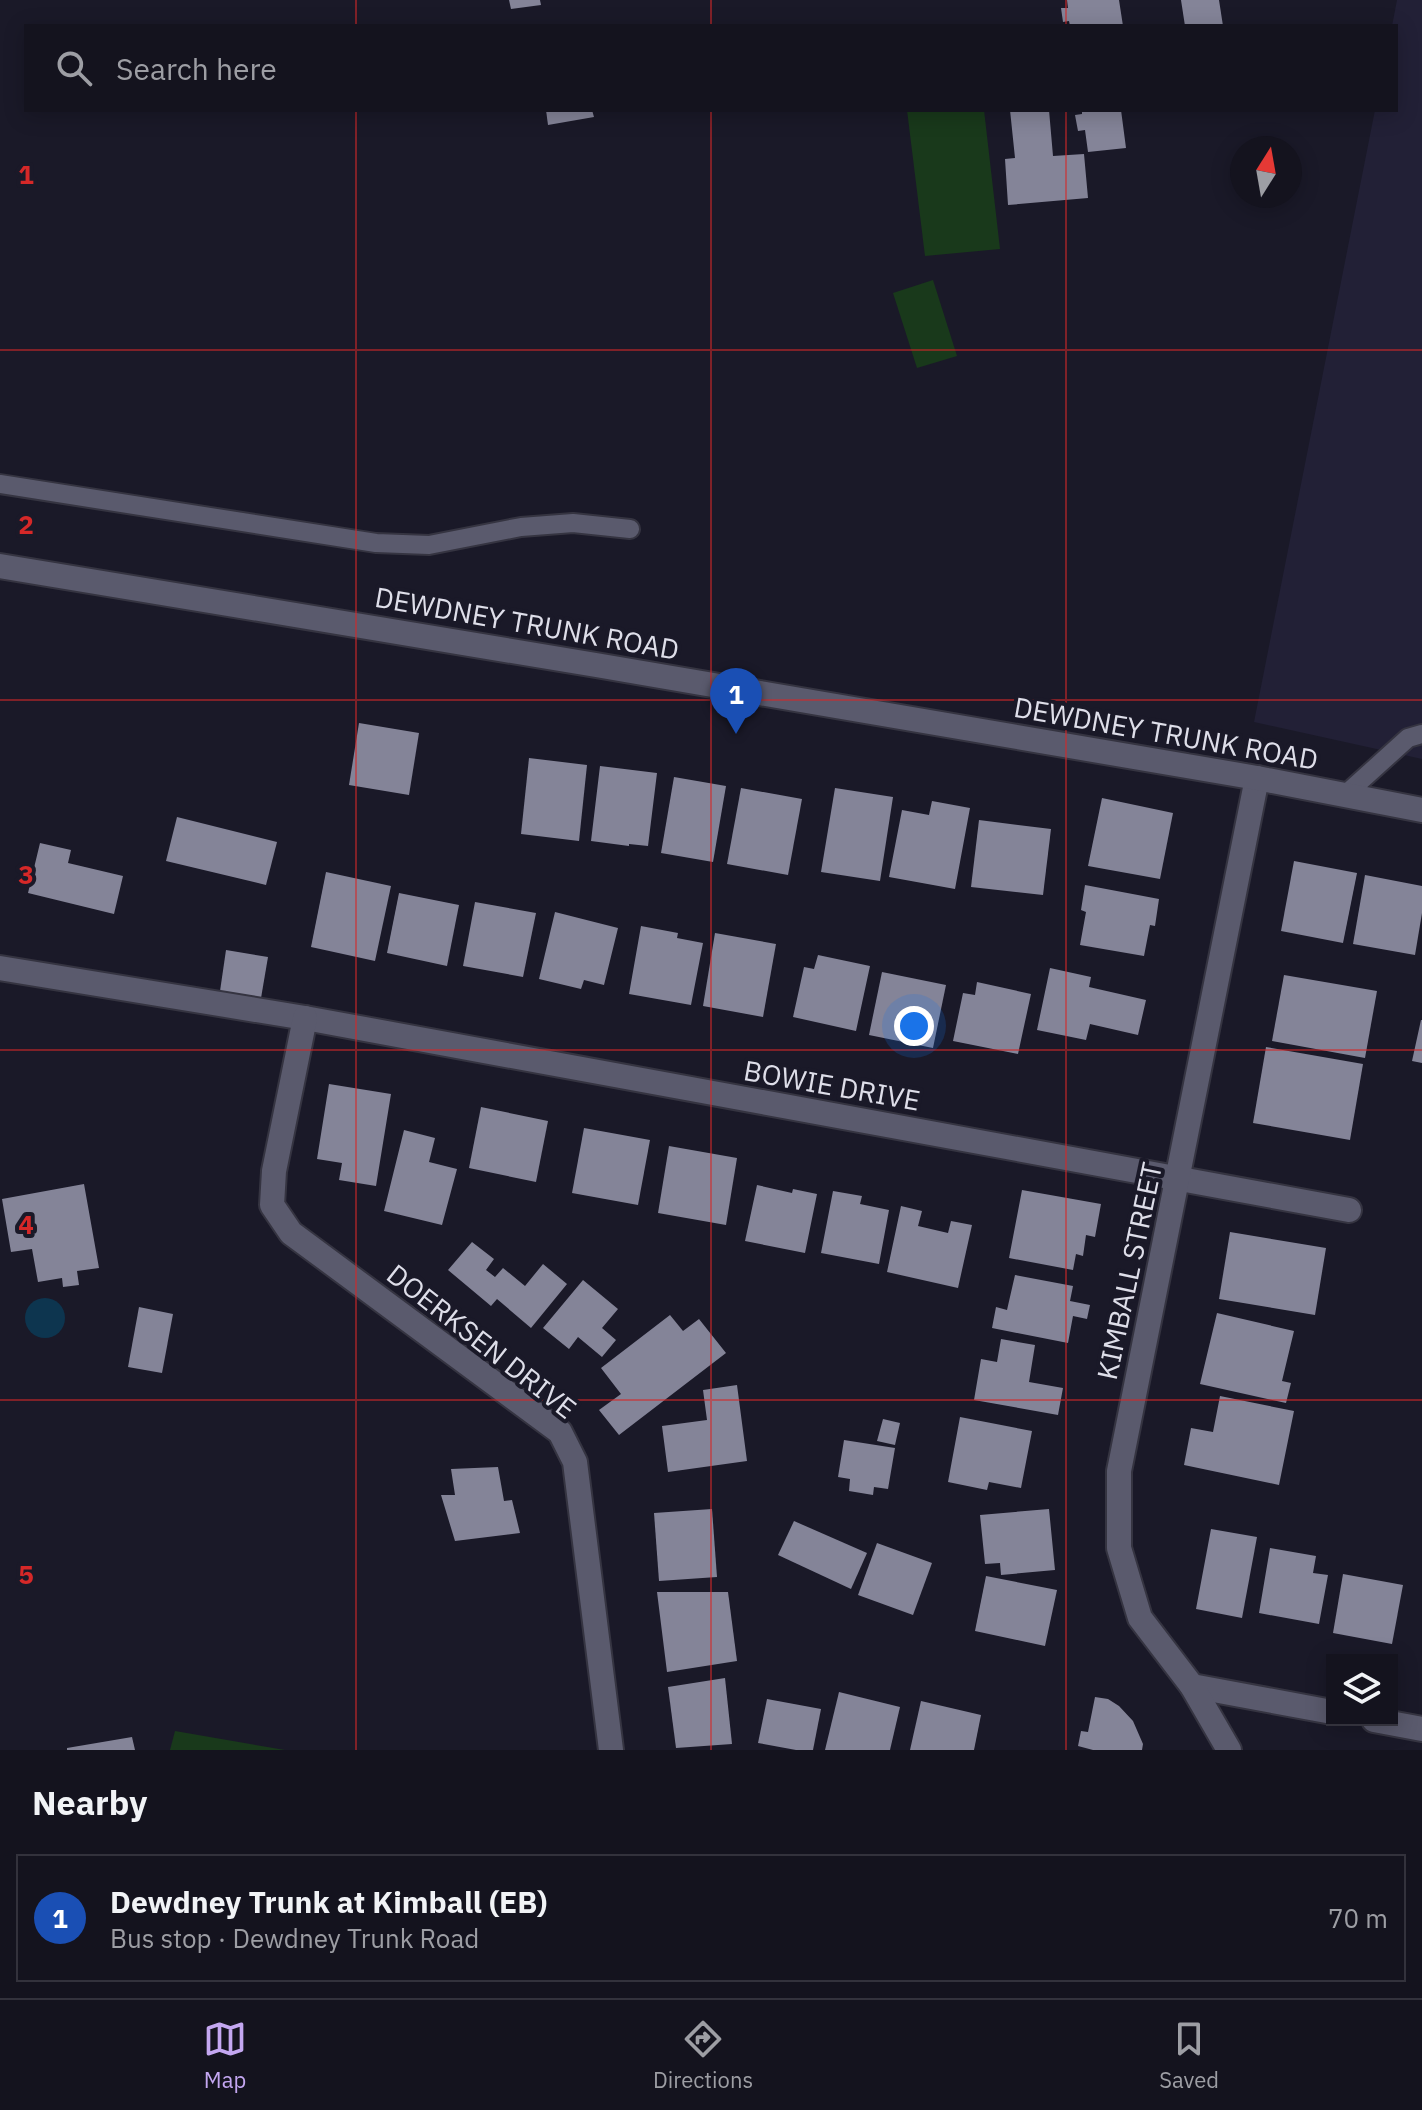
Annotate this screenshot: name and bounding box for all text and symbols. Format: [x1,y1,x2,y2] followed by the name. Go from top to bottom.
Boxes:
[24,24,1398,112] search box
[52,46,96,90] icon: search
[116,49,277,88] text: Search here
[1230,136,1302,208] north arrow
[18,157,34,191] text: 1
[18,507,34,541] text: 2
[372,578,682,668] street label: DEWDNEY TRUNK ROAD
[710,668,762,734] pin: 1
[1011,688,1321,778] street label: DEWDNEY TRUNK ROAD
[18,857,34,891] text: 3
[894,1006,934,1046] your location
[741,1051,923,1119] street label: BOWIE DRIVE
[1088,1159,1170,1383] street label: KIMBALL STREET
[18,1207,34,1241] text: 4
[380,1255,584,1427] street label: DOERKSEN DRIVE
[18,1557,34,1591] text: 5
[1326,1654,1398,1726] map controls
[1326,1654,1398,1726] button: layers
[32,1780,147,1824] text: Nearby
[110,1882,547,1921] text: Dewdney Trunk at Kimball (EB)
[52,1901,68,1935] text: 1
[1328,1901,1388,1935] text: 70 m
[110,1921,479,1955] text: Bus stop · Dewdney Trunk Road
[203,2017,247,2094] tab: Map
[653,2017,753,2094] tab: Directions
[1159,2017,1219,2094] tab: Saved

